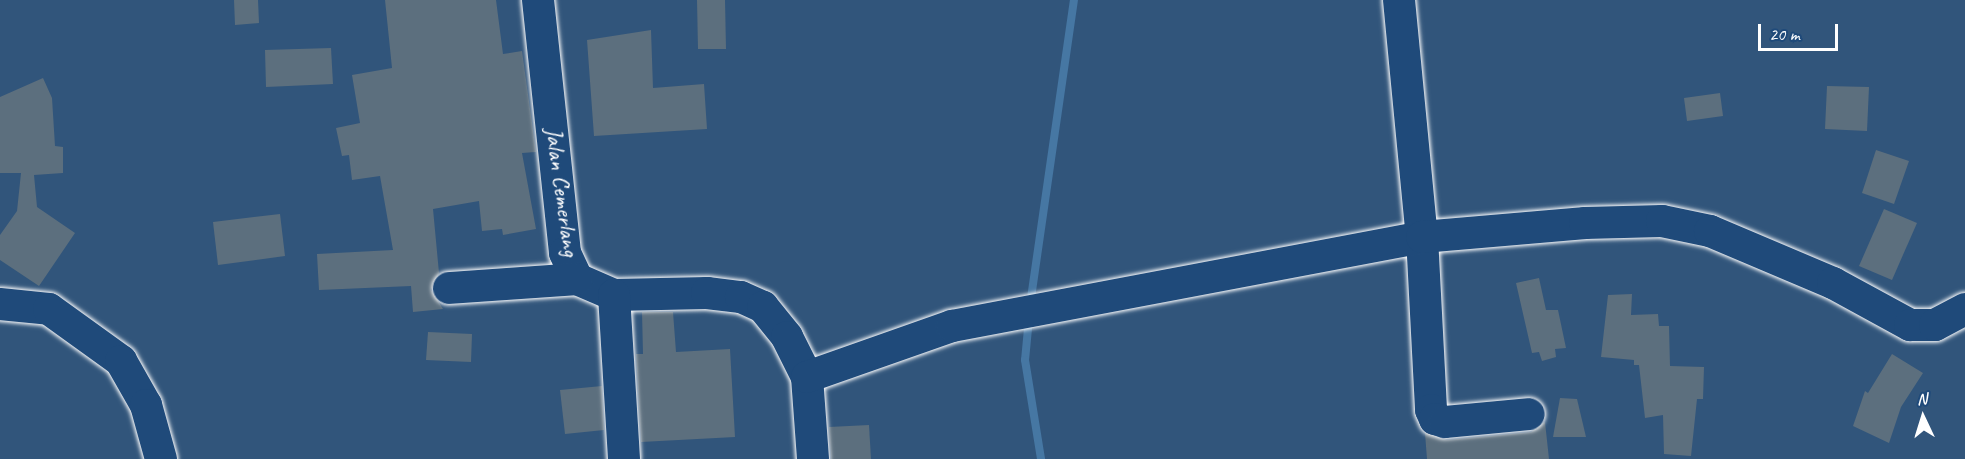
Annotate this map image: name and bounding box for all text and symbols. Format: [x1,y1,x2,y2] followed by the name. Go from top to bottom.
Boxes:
[1761,12,1840,50] scale bar
[1769,23,1800,45] text: 20 m
[539,126,585,258] street label: Jalan Cemerlang
[1893,387,1953,447] north arrow
[1916,389,1927,409] text: N

